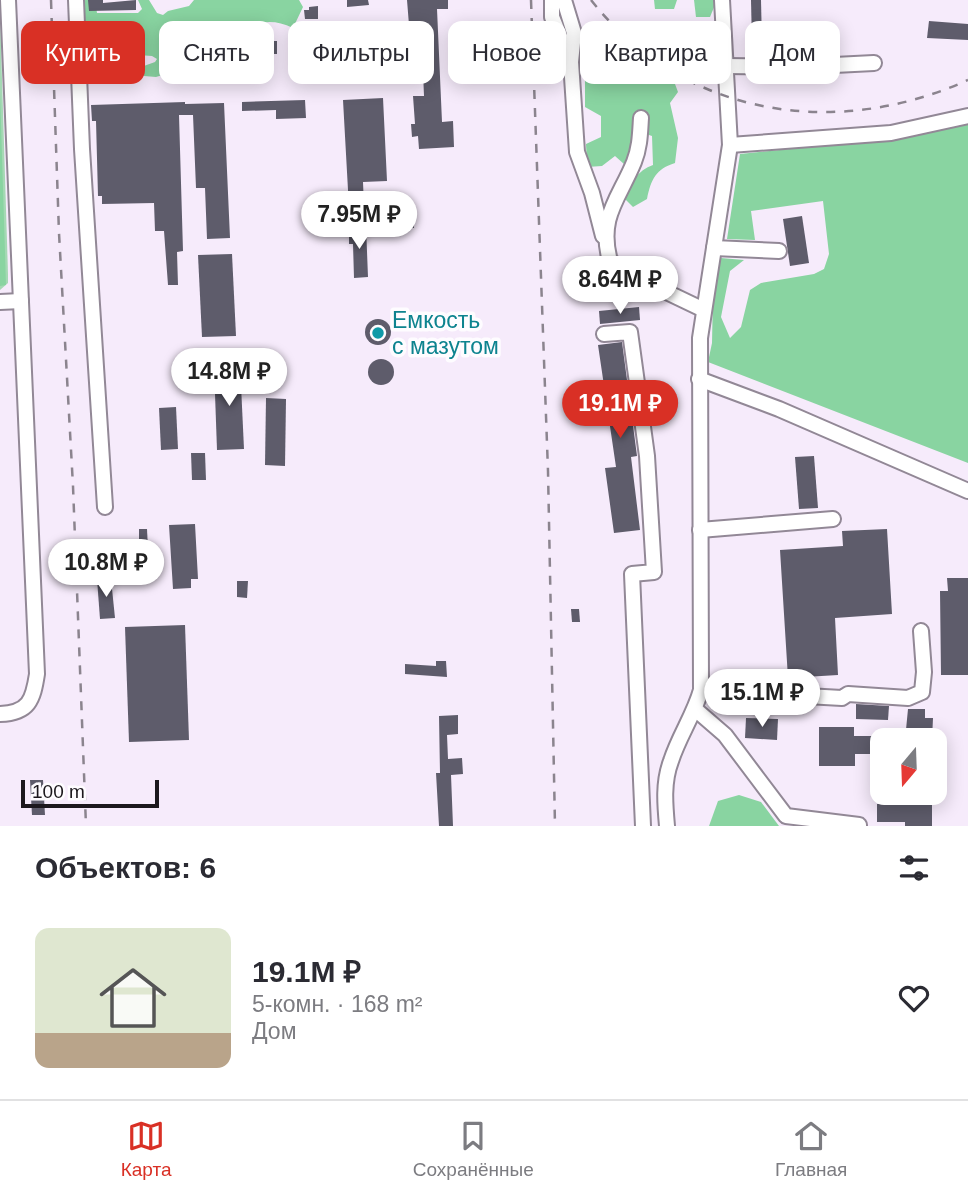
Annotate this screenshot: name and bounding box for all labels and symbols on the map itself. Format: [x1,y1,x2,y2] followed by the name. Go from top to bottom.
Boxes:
[294,191,424,251] pin: 7.95M ₽
[555,256,685,316] pin: 8.64M ₽
[392,307,499,359] place label: Емкость с мазутом
[370,325,386,341] marker: Емкость с мазутом
[164,348,294,408] pin: 14.8M ₽
[555,380,685,440] pin: 19.1M ₽
[41,540,171,599] pin: 10.8M ₽
[697,670,827,729] pin: 15.1M ₽
[870,728,947,805] north arrow
[21,777,159,809] scale bar

